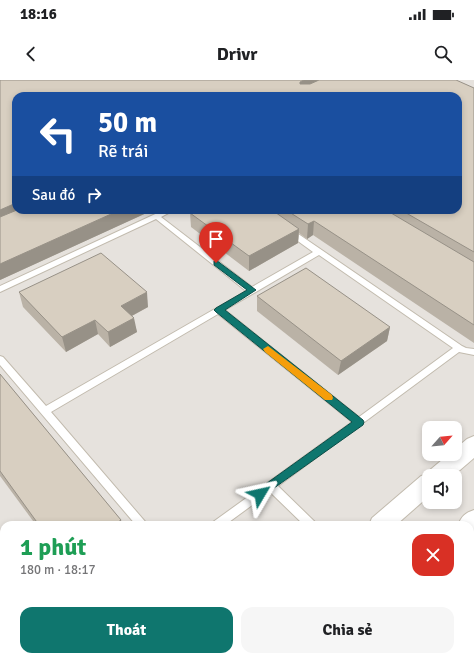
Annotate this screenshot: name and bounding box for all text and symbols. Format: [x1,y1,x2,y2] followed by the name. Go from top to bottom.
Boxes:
[20,5,57,23] text: 18:16
[20,43,42,65] icon: back
[217,43,257,65] text: Drivr
[432,43,454,65] icon: search
[98,106,157,140] text: 50 m
[32,108,84,160] icon: left
[98,140,148,162] text: Rẽ trái
[83,184,105,206] icon: right
[32,186,75,204] text: Sau đó
[199,222,233,263] pin
[205,228,227,250] icon: arrive
[422,421,462,461] north arrow
[422,421,462,509] map controls
[422,469,462,509] button: sound
[239,473,281,515] position arrow
[20,532,86,562] text: 1 phút
[412,534,454,576] button: close
[20,562,96,578] text: 180 m · 18:17
[20,607,233,653] button: Thoát
[241,607,454,653] button: Chia sẻ

